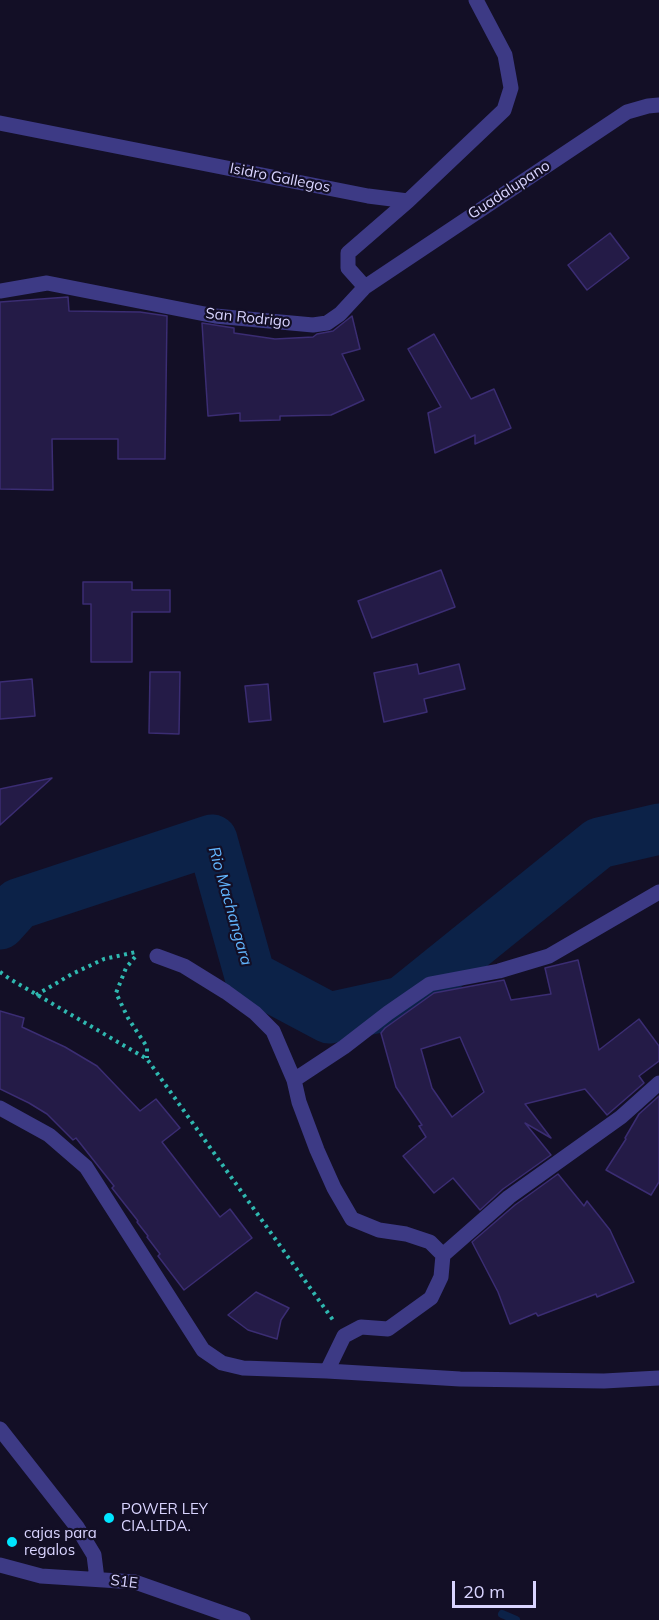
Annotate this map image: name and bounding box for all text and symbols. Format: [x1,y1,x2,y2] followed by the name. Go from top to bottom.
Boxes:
[465,157,553,223] street label: Guadalupano
[228,159,332,197] street label: Isidro Gallegos
[205,305,291,331] street label: San Rodrigo
[204,845,256,967] water label: Rio Machangara
[121,1500,208,1535] place label: POWER LEY CIA.LTDA.
[102,1511,116,1525] marker: POWER LEY CIA.LTDA.
[24,1524,97,1559] place label: cajas para regalos
[5,1535,19,1549] marker: cajas para regalos
[455,1569,539,1607] scale bar
[109,1571,139,1593] street label: S1E
[463,1580,505,1603] text: 20 m

